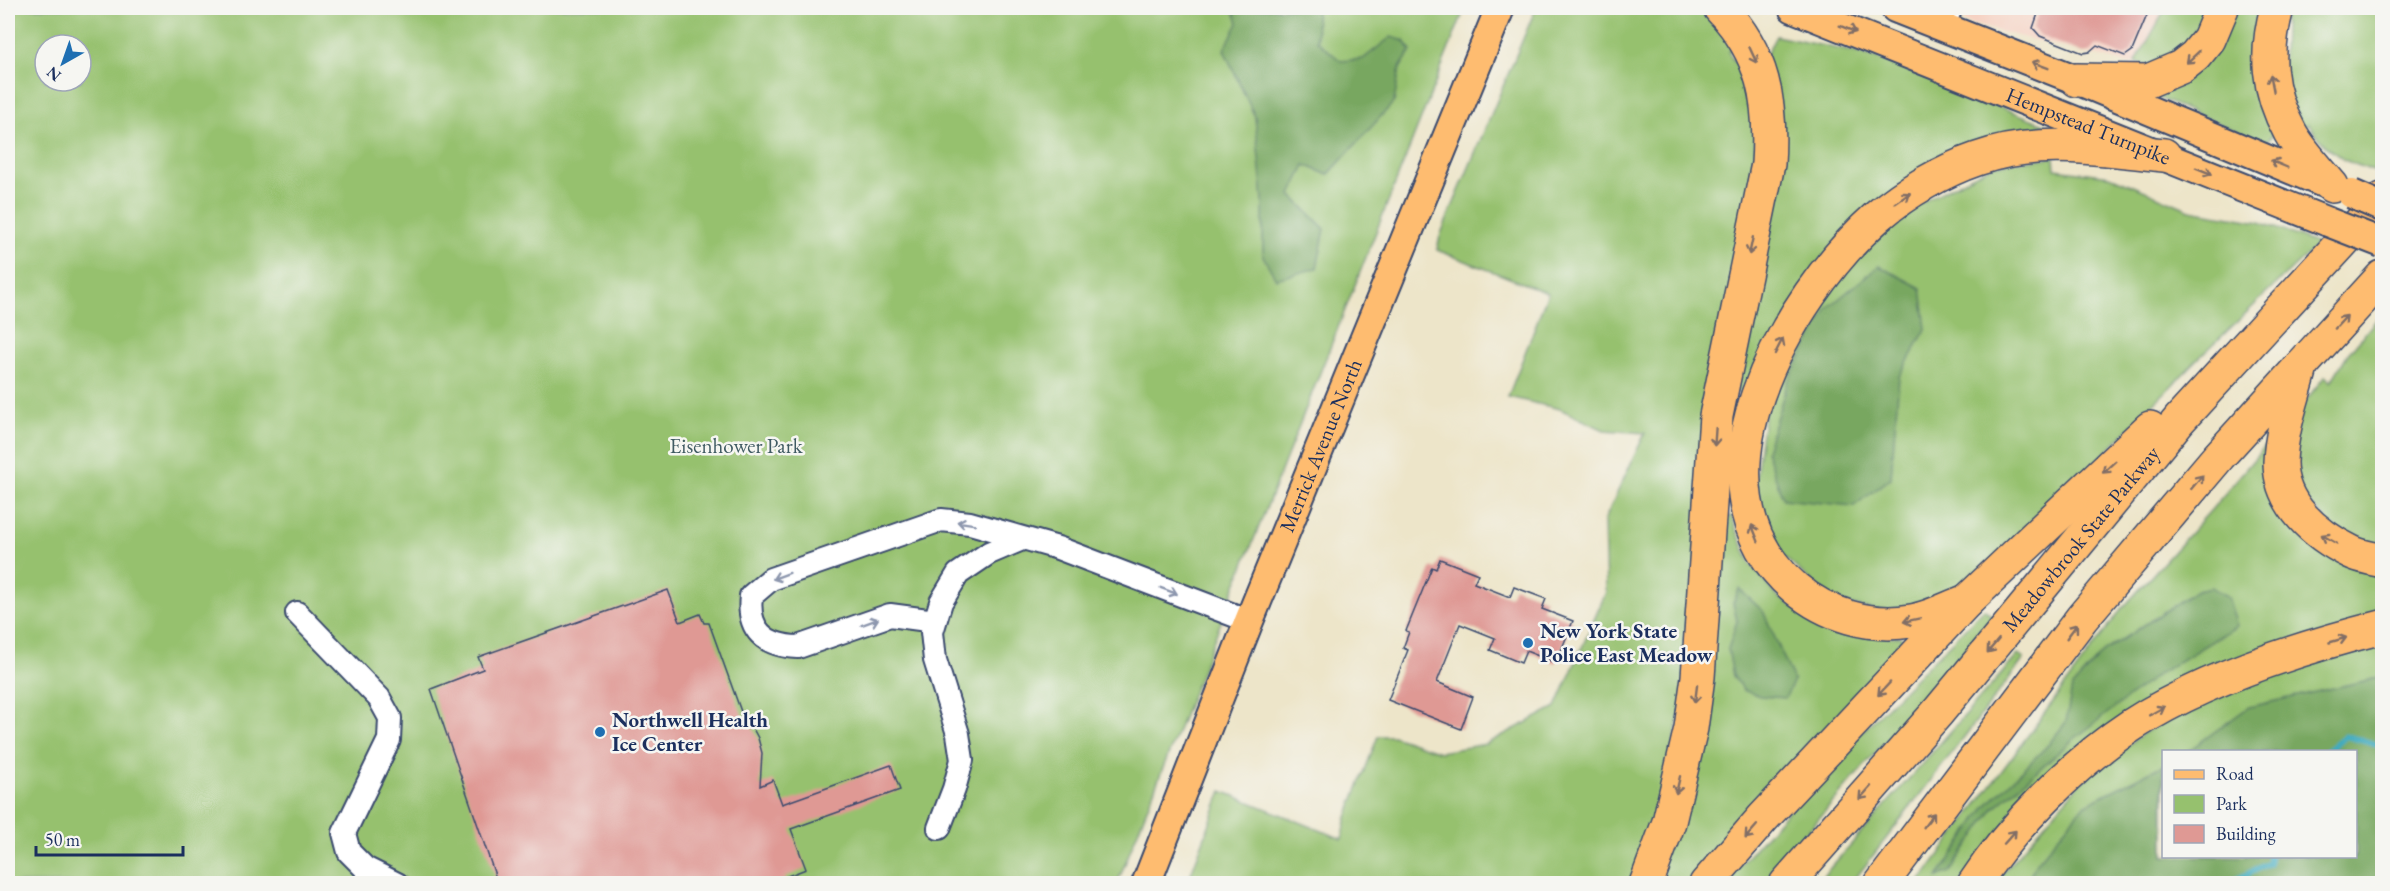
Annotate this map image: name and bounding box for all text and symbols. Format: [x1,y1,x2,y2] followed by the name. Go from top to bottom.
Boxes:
[1838,24,1856,35] one-way arrow
[33,33,93,93] north arrow
[1748,46,1760,64] one-way arrow
[2185,50,2200,64] one-way arrow
[2031,59,2050,70] one-way arrow
[42,62,65,86] text: N
[2266,74,2277,93] one-way arrow
[2002,81,2175,171] street label: Hempstead Turnpike
[2270,158,2288,169] one-way arrow
[2195,166,2213,177] one-way arrow
[1895,192,1911,205] one-way arrow
[1745,236,1757,255] one-way arrow
[2334,315,2348,330] one-way arrow
[1773,338,1785,355] one-way arrow
[1273,355,1368,536] street label: Merrick Avenue North
[1709,427,1720,447] one-way arrow
[670,432,804,459] park label: Eisenhower Park
[1996,439,2166,637] street label: Meadowbrook State Parkway
[2101,460,2116,474] one-way arrow
[2190,475,2204,490] one-way arrow
[957,518,976,529] one-way arrow
[1749,525,1760,543] one-way arrow
[2321,533,2338,545] one-way arrow
[772,571,790,582] one-way arrow
[1160,586,1178,597] one-way arrow
[860,615,879,626] one-way arrow
[1903,615,1922,626] one-way arrow
[1540,617,1713,668] place label: New York State Police East Meadow
[2065,624,2078,640] one-way arrow
[2328,634,2347,645] one-way arrow
[1521,636,1535,650] marker: New York State Police East Meadow
[1987,638,2000,654] one-way arrow
[1877,682,1891,697] one-way arrow
[1690,684,1701,704] one-way arrow
[2148,705,2165,717] one-way arrow
[612,706,768,757] place label: Northwell Health Ice Center
[593,725,607,739] marker: Northwell Health Ice Center
[2162,750,2357,858] legend
[2216,762,2255,785] text: Road
[1671,775,1683,794] one-way arrow
[1859,785,1873,801] one-way arrow
[2216,792,2247,815] text: Park
[1922,812,1935,828] one-way arrow
[36,819,183,857] scale bar
[2216,822,2276,845] text: Building
[1744,824,1758,839] one-way arrow
[45,828,80,851] text: 50 m
[2003,830,2017,845] one-way arrow

